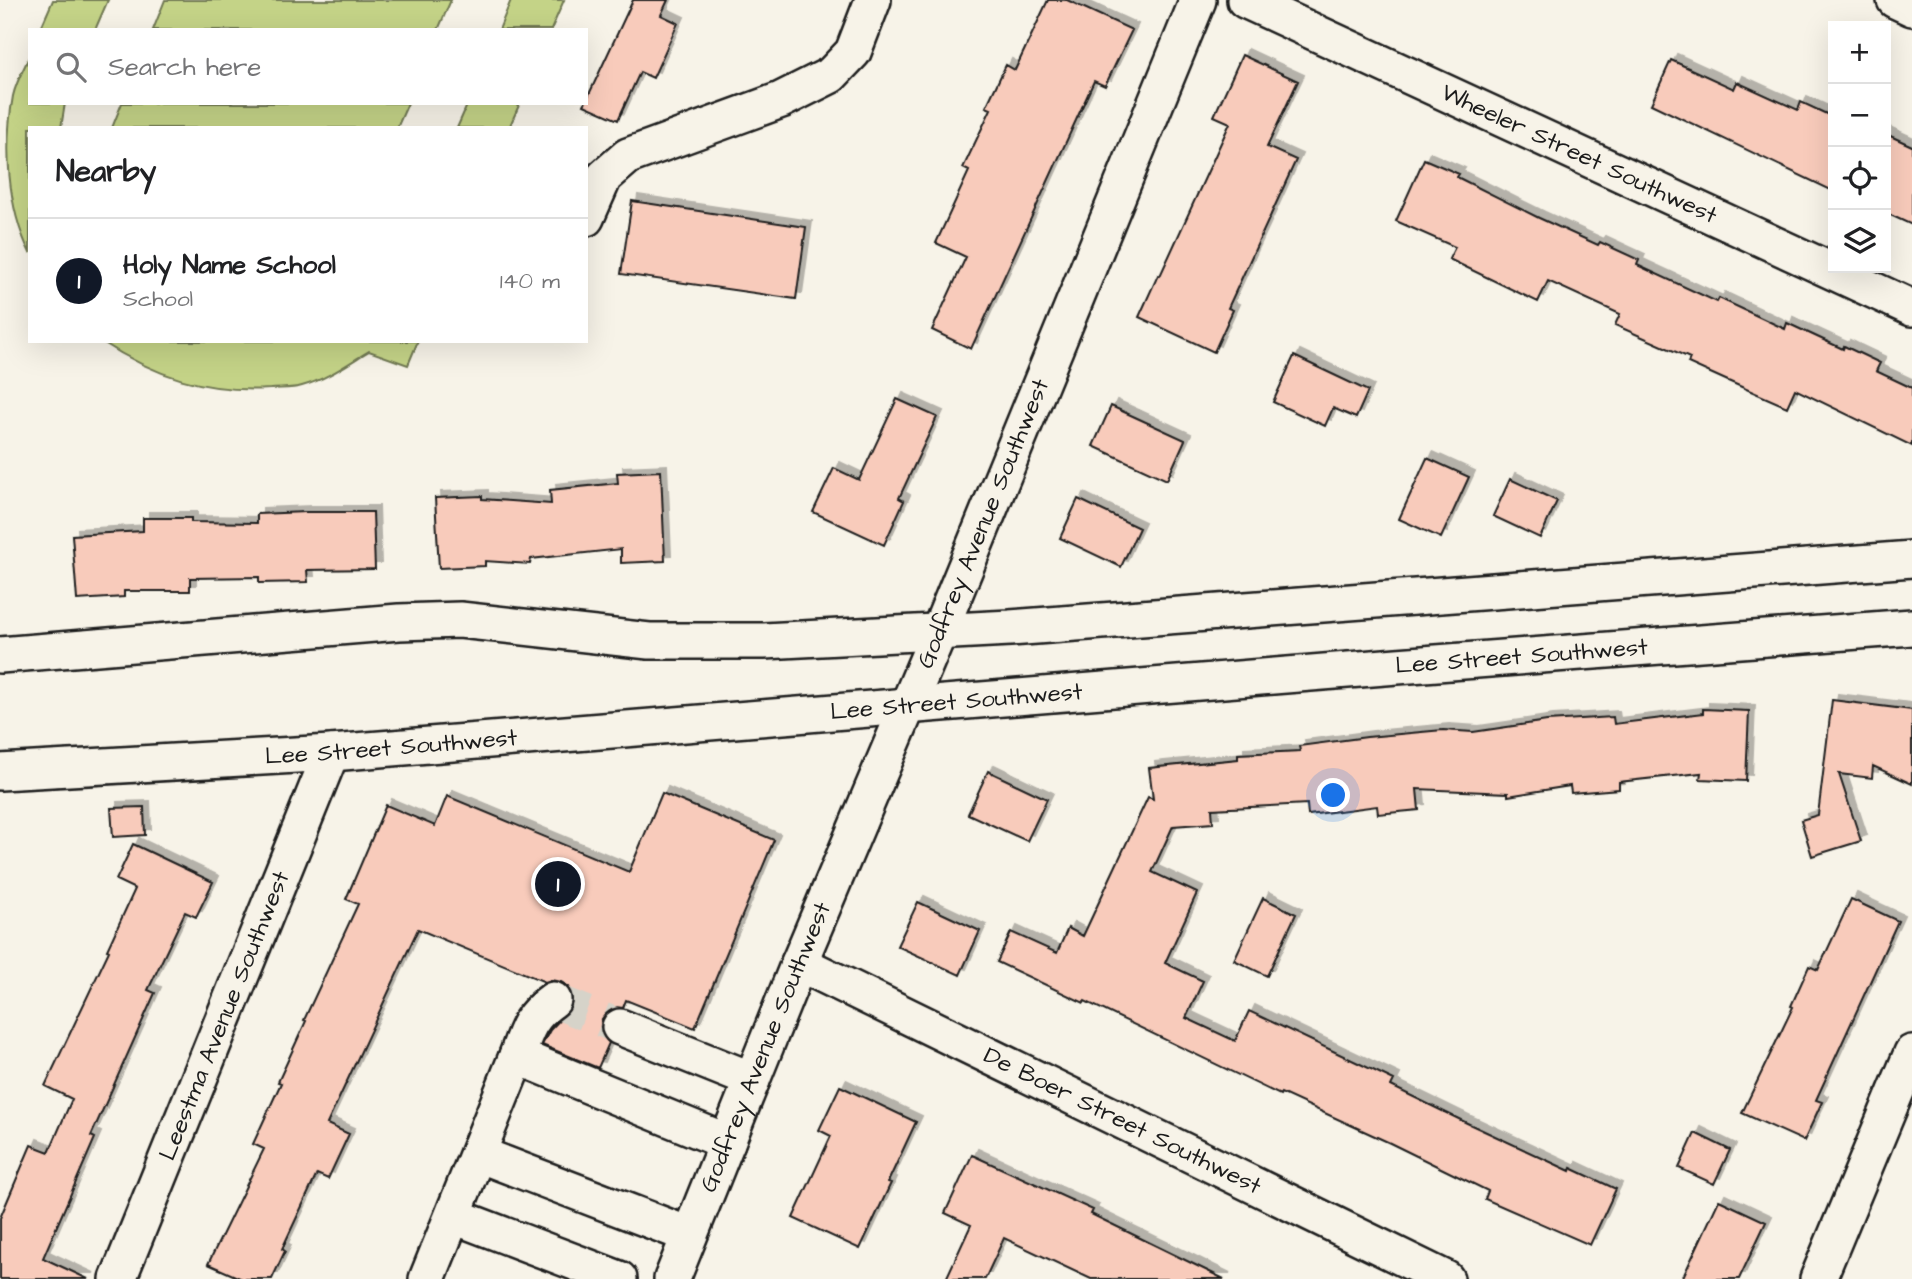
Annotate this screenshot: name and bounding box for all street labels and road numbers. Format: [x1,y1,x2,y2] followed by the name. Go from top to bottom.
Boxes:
[1436,76,1723,233] street label: Wheeler Street Southwest
[909,373,1058,674] street label: Godfrey Avenue Southwest
[1394,630,1649,683] street label: Lee Street Southwest
[829,675,1084,729] street label: Lee Street Southwest
[264,721,519,774] street label: Lee Street Southwest
[151,866,299,1165] street label: Leestma Avenue Southwest
[692,897,840,1197] street label: Godfrey Avenue Southwest
[978,1039,1267,1203] street label: De Boer Street Southwest

